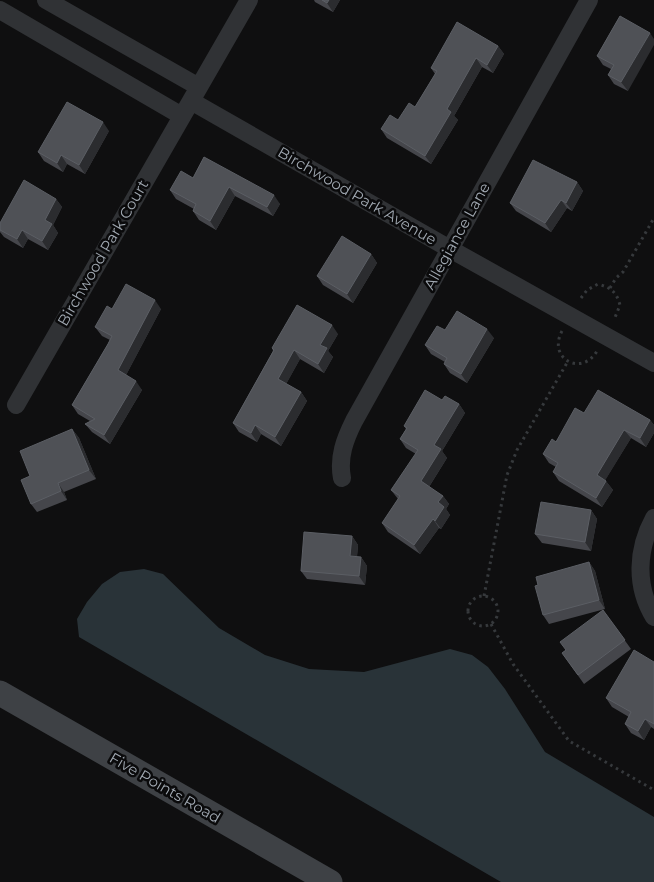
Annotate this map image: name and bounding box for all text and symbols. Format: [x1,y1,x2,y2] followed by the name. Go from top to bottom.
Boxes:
[274,142,440,249] street label: Birchwood Park Avenue
[53,176,152,329] street label: Birchwood Park Court
[419,179,494,293] street label: Allegiance Lane
[106,748,224,827] street label: Five Points Road

